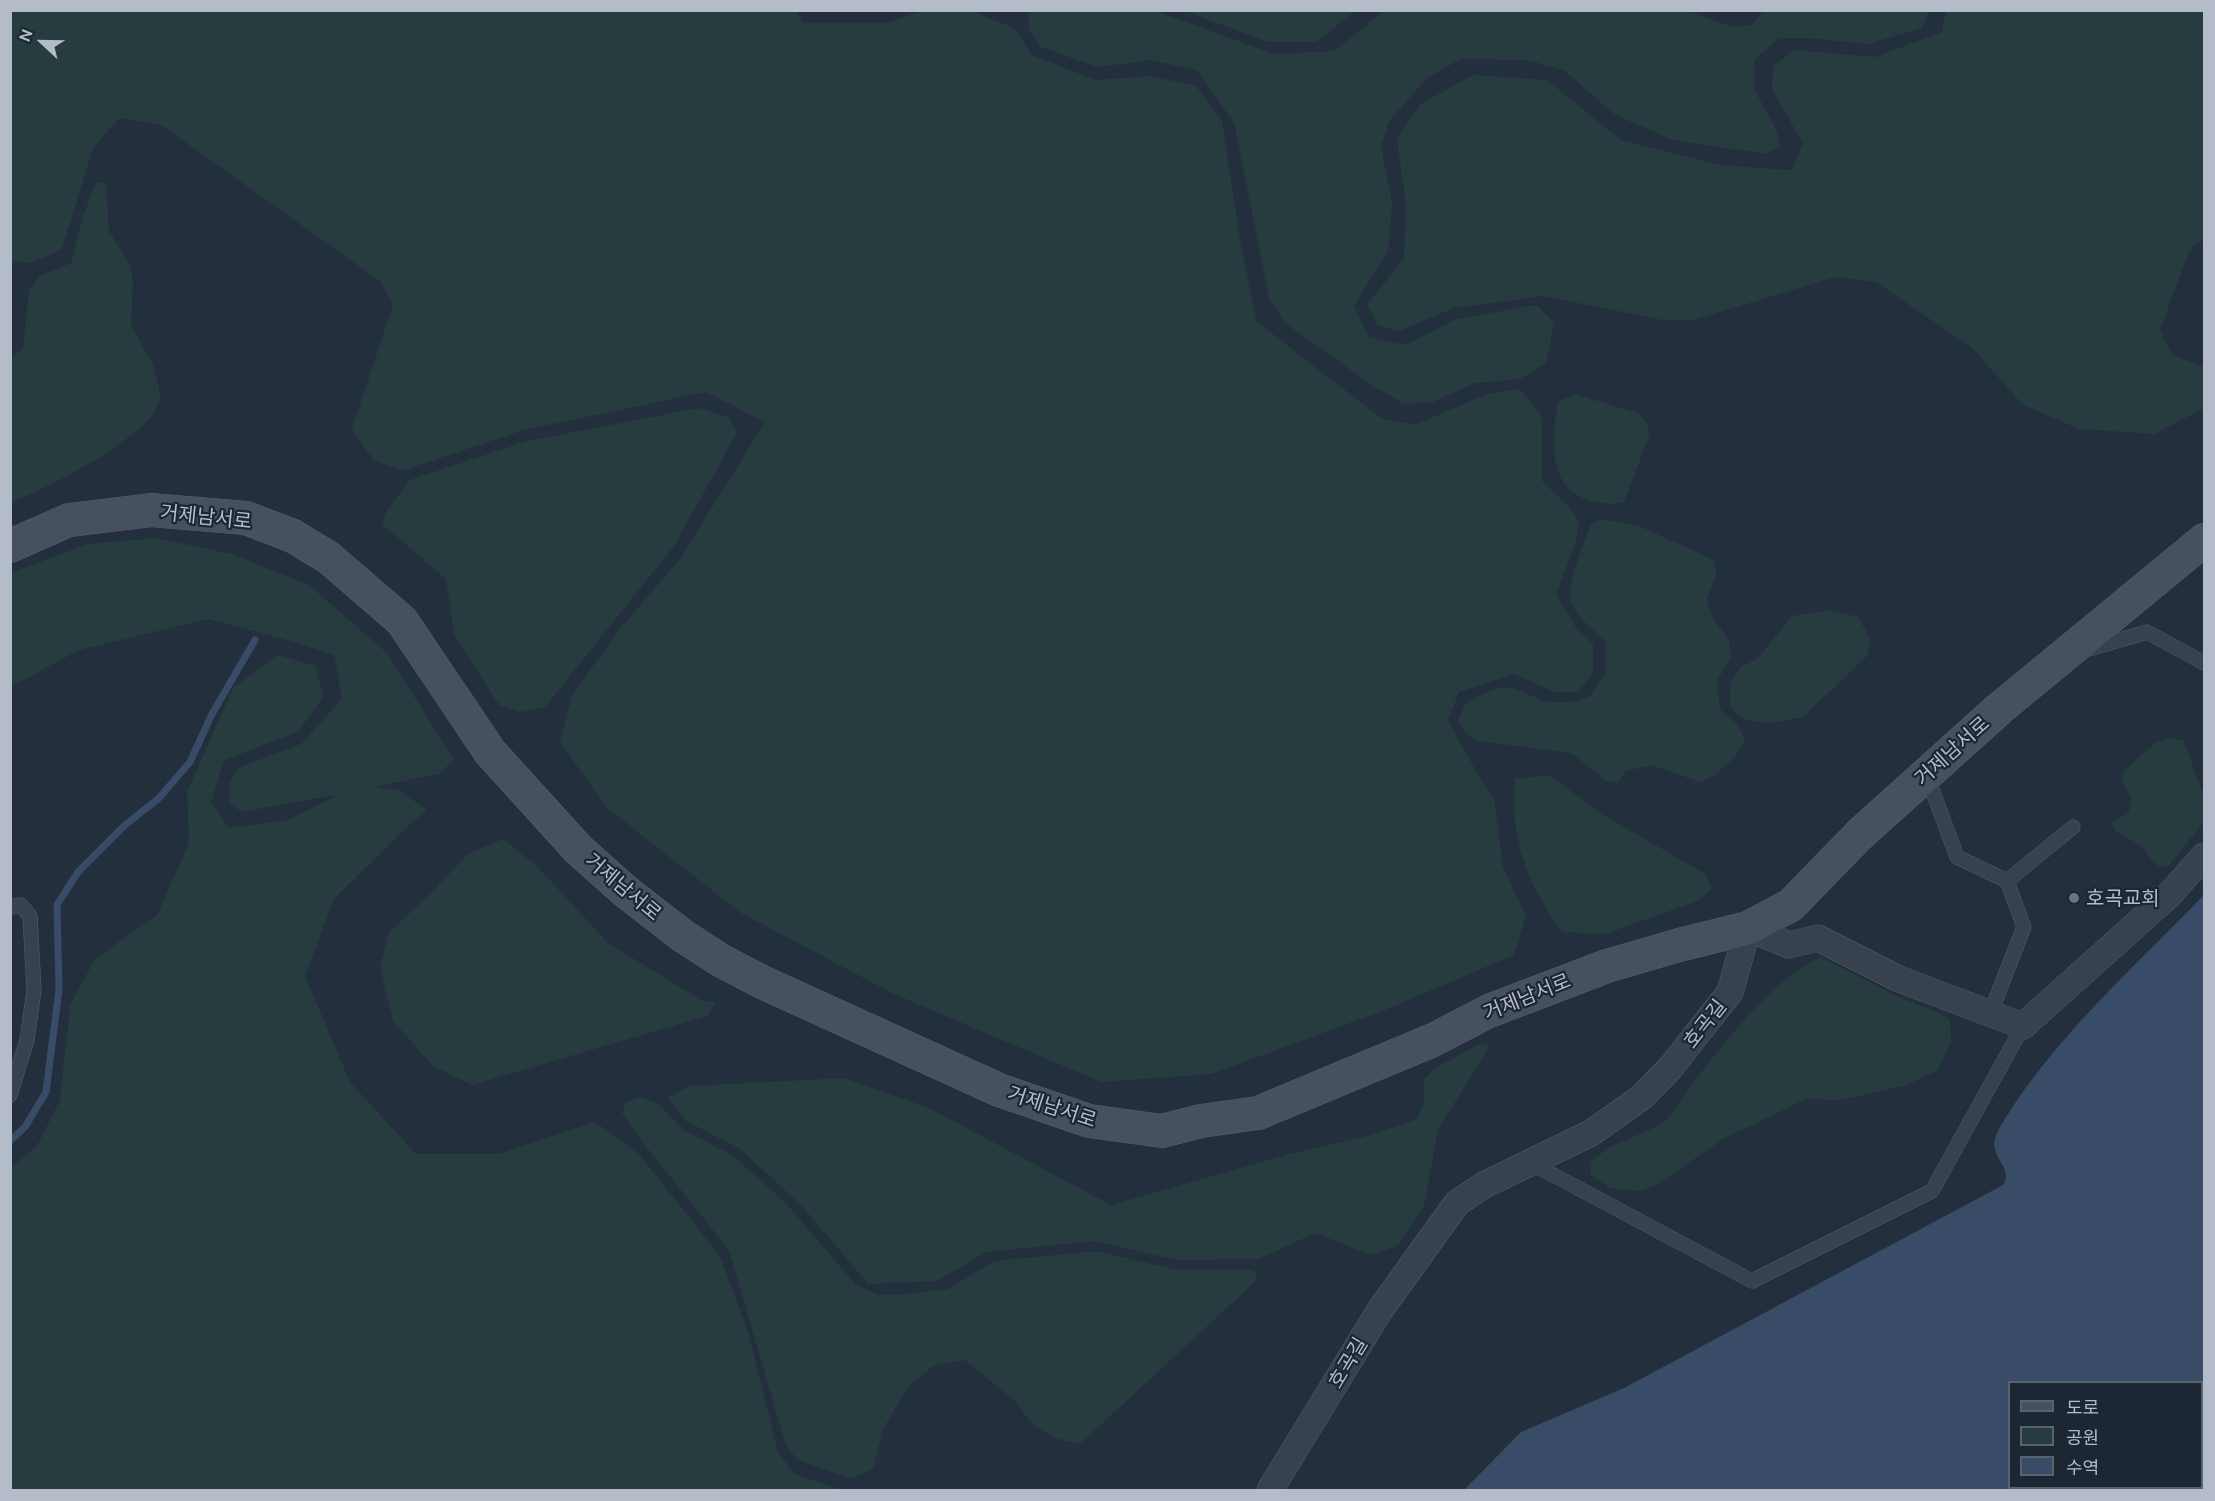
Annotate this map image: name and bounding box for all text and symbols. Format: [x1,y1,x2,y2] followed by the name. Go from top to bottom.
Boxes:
[12,12,72,72] north arrow
[15,26,36,44] text: N
[159,500,253,534] street label: 거제남서로
[1910,711,1994,791] street label: 거제남서로
[580,848,666,926] street label: 거제남서로
[2086,886,2160,910] place label: 호곡교회
[2067,891,2081,905] marker: 호곡교회
[1480,969,1574,1025] street label: 거제남서로
[1679,995,1731,1053] street label: 호곡길
[1005,1081,1099,1133] street label: 거제남서로
[1323,1333,1373,1393] street label: 호곡길
[2008,1381,2203,1489] legend
[2066,1397,2099,1417] text: 도로
[2066,1427,2099,1447] text: 공원
[2066,1457,2099,1477] text: 수역

